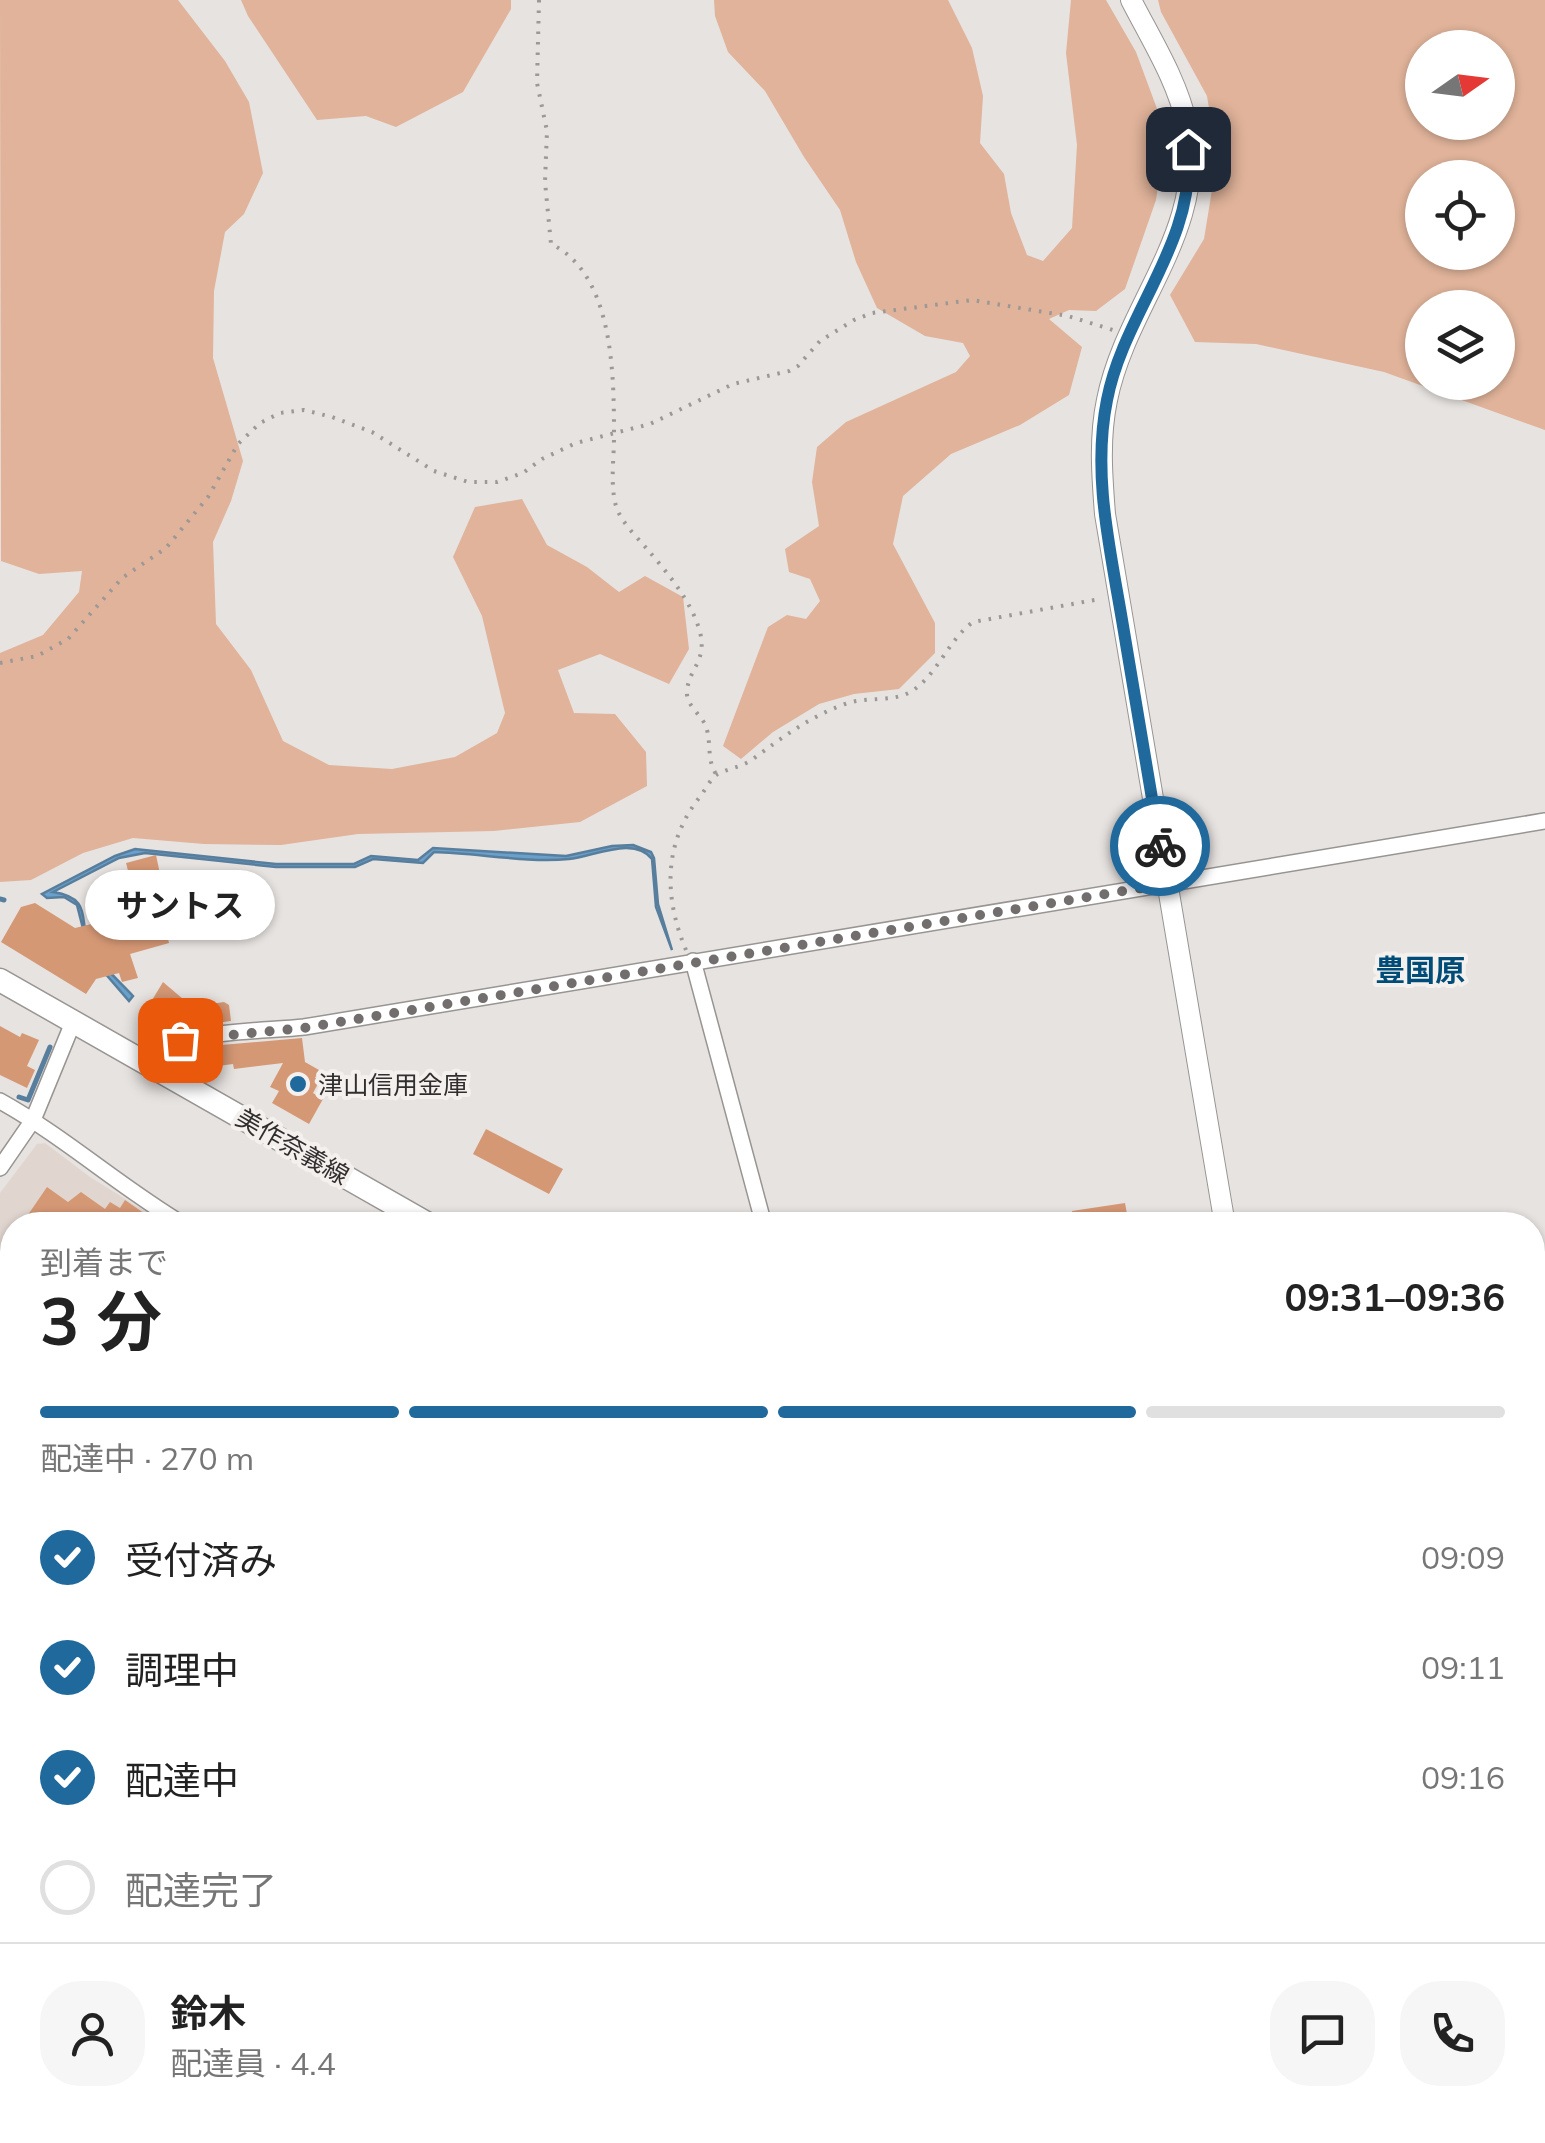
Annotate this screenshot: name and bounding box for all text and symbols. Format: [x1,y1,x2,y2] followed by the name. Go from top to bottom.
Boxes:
[1405,30,1515,140] north arrow
[1405,30,1515,400] map controls
[1146,107,1231,192] pin
[1161,122,1216,177] icon: home
[1405,160,1515,270] button: locate
[1405,290,1515,400] button: layers
[1110,796,1210,896] courier
[1133,819,1188,874] icon: bike
[85,870,275,940] callout: サントス
[116,885,244,925] text: サントス
[1375,951,1465,989] district label: 豊国原
[138,998,223,1083] pin
[153,1013,208,1068] icon: bag
[318,1069,468,1100] place label: 津山信用金庫
[287,1073,309,1095] marker: 津山信用金庫
[231,1101,355,1191] street label: 美作奈義線
[40,1242,168,1282] text: 到着まで
[1285,1273,1505,1321] text: 09:31–09:36
[40,1280,162,1361] text: 3 分
[40,1438,254,1478] text: 配達中 · 270 m
[40,1530,95,1585] icon: check
[125,1536,277,1584] text: 受付済み
[1421,1537,1505,1577] text: 09:09
[40,1640,95,1695] icon: check
[125,1646,239,1694] text: 調理中
[1421,1647,1505,1687] text: 09:11
[40,1750,95,1805] icon: check
[125,1756,239,1804] text: 配達中
[1421,1757,1505,1797] text: 09:16
[125,1866,277,1914] text: 配達完了
[40,1981,145,2086] button: person
[1270,1981,1375,2086] button: chat
[1400,1981,1505,2086] button: phone
[170,1989,246,2037] text: 鈴木
[170,2043,336,2083] text: 配達員 · 4.4

